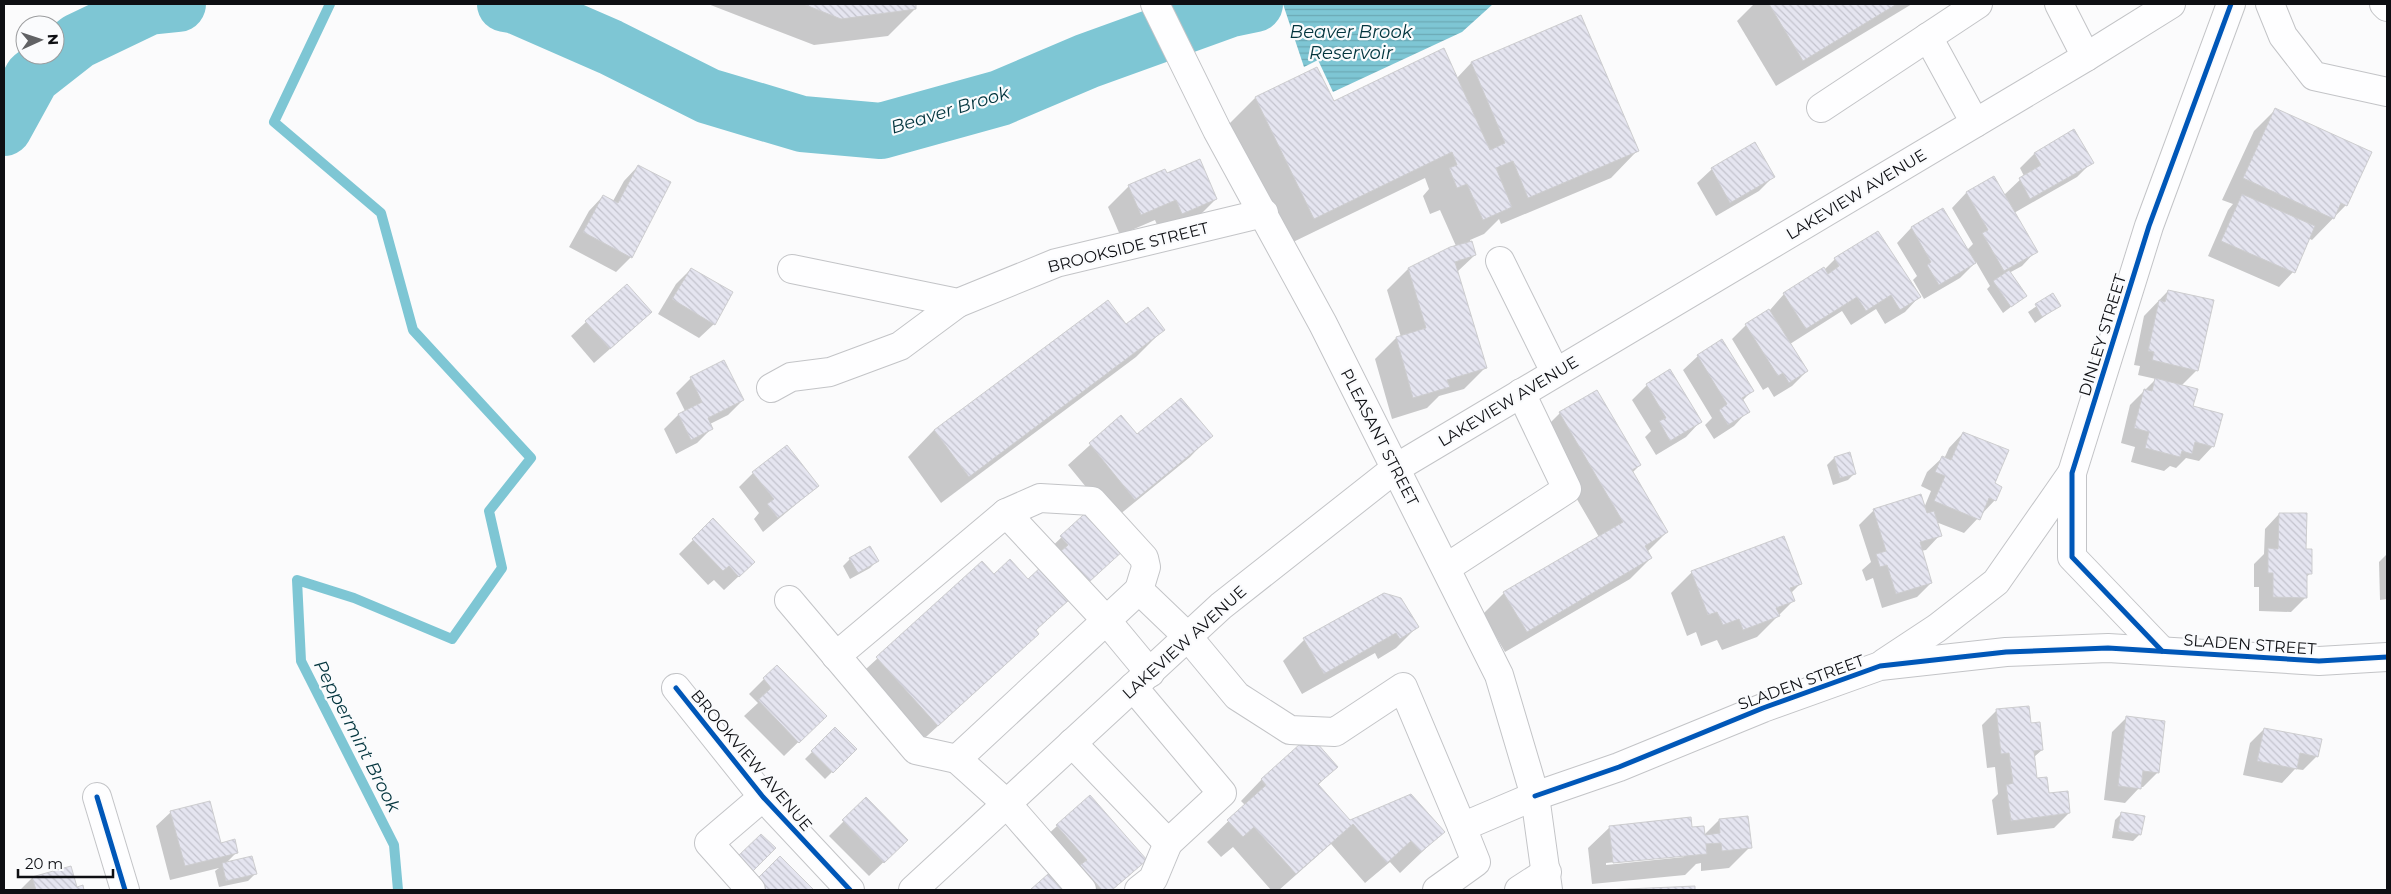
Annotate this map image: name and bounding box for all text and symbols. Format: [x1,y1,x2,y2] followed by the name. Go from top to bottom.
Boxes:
[15,15,65,65] north arrow
[1290,21,1414,64] water label: Beaver Brook Reservoir
[44,33,62,45] text: N
[888,81,1013,138] water label: Beaver Brook
[1783,145,1930,244] street label: LAKEVIEW AVENUE
[1046,218,1211,277] street label: BROOKSIDE STREET
[2075,271,2130,398] street label: DINLEY STREET
[1435,352,1582,451] street label: LAKEVIEW AVENUE
[1337,365,1423,510] street label: PLEASANT STREET
[1119,582,1250,703] street label: LAKEVIEW AVENUE
[2183,630,2318,659] street label: SLADEN STREET
[1735,651,1868,714] street label: SLADEN STREET
[309,656,406,817] water label: Peppermint Brook
[687,686,816,835] street label: BROOKVIEW AVENUE
[18,846,112,878] scale bar
[25,854,63,873] text: 20 m

